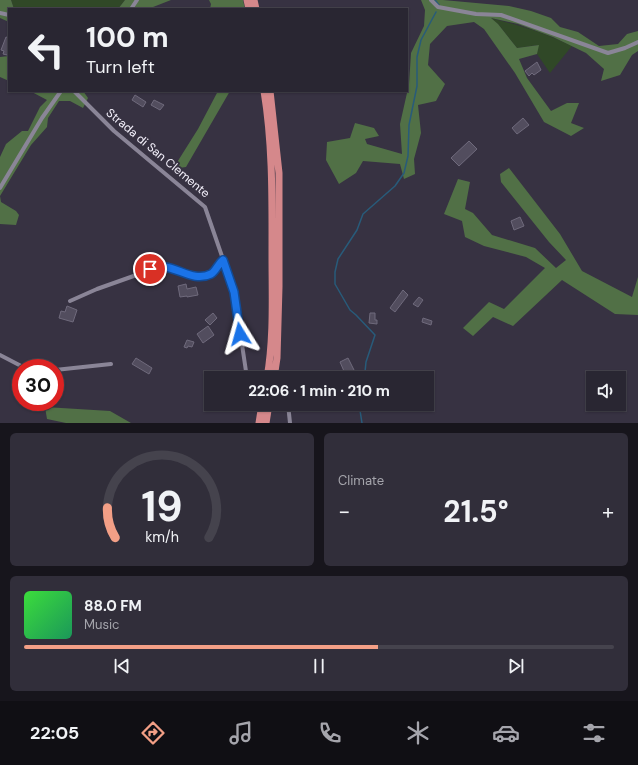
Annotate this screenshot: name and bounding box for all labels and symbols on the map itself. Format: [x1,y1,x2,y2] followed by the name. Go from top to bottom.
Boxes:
[103,105,213,201] street label: Strada di San Clemente
[133,252,167,286] pin
[219,313,261,355] position arrow
[12,359,64,411] speed limit sign: 30

